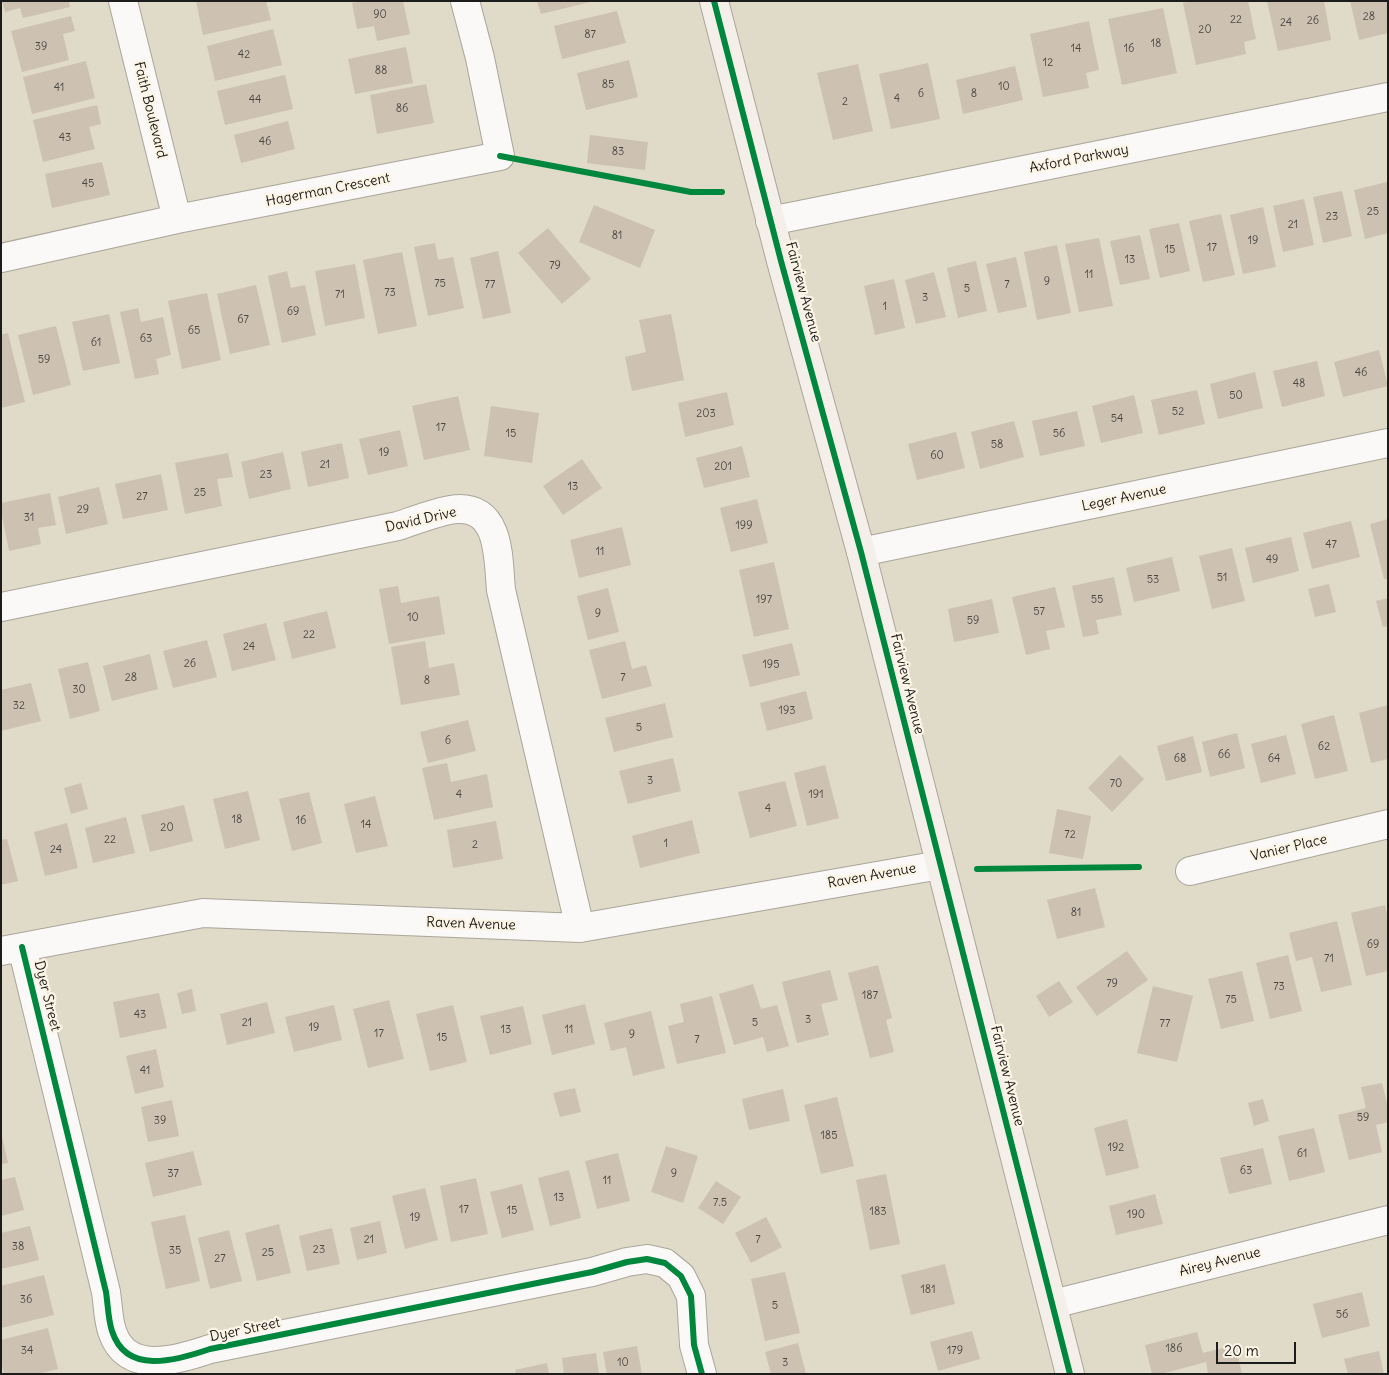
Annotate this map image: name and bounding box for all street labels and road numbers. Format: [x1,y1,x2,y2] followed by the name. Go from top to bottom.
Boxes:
[130,60,170,160] street label: Faith Boulevard
[1028,141,1130,177] street label: Axford Parkway
[264,170,392,210] street label: Hagerman Crescent
[782,240,824,344] street label: Fairview Avenue
[1080,481,1168,515] street label: Leger Avenue
[384,504,458,536] street label: David Drive
[886,632,928,736] street label: Fairview Avenue
[1249,831,1329,865] street label: Vanier Place
[826,860,918,892] street label: Raven Avenue
[426,914,516,934] street label: Raven Avenue
[30,959,64,1033] street label: Dyer Street
[986,1024,1028,1128] street label: Fairview Avenue
[1178,1244,1262,1280] street label: Airey Avenue
[208,1314,282,1346] street label: Dyer Street

